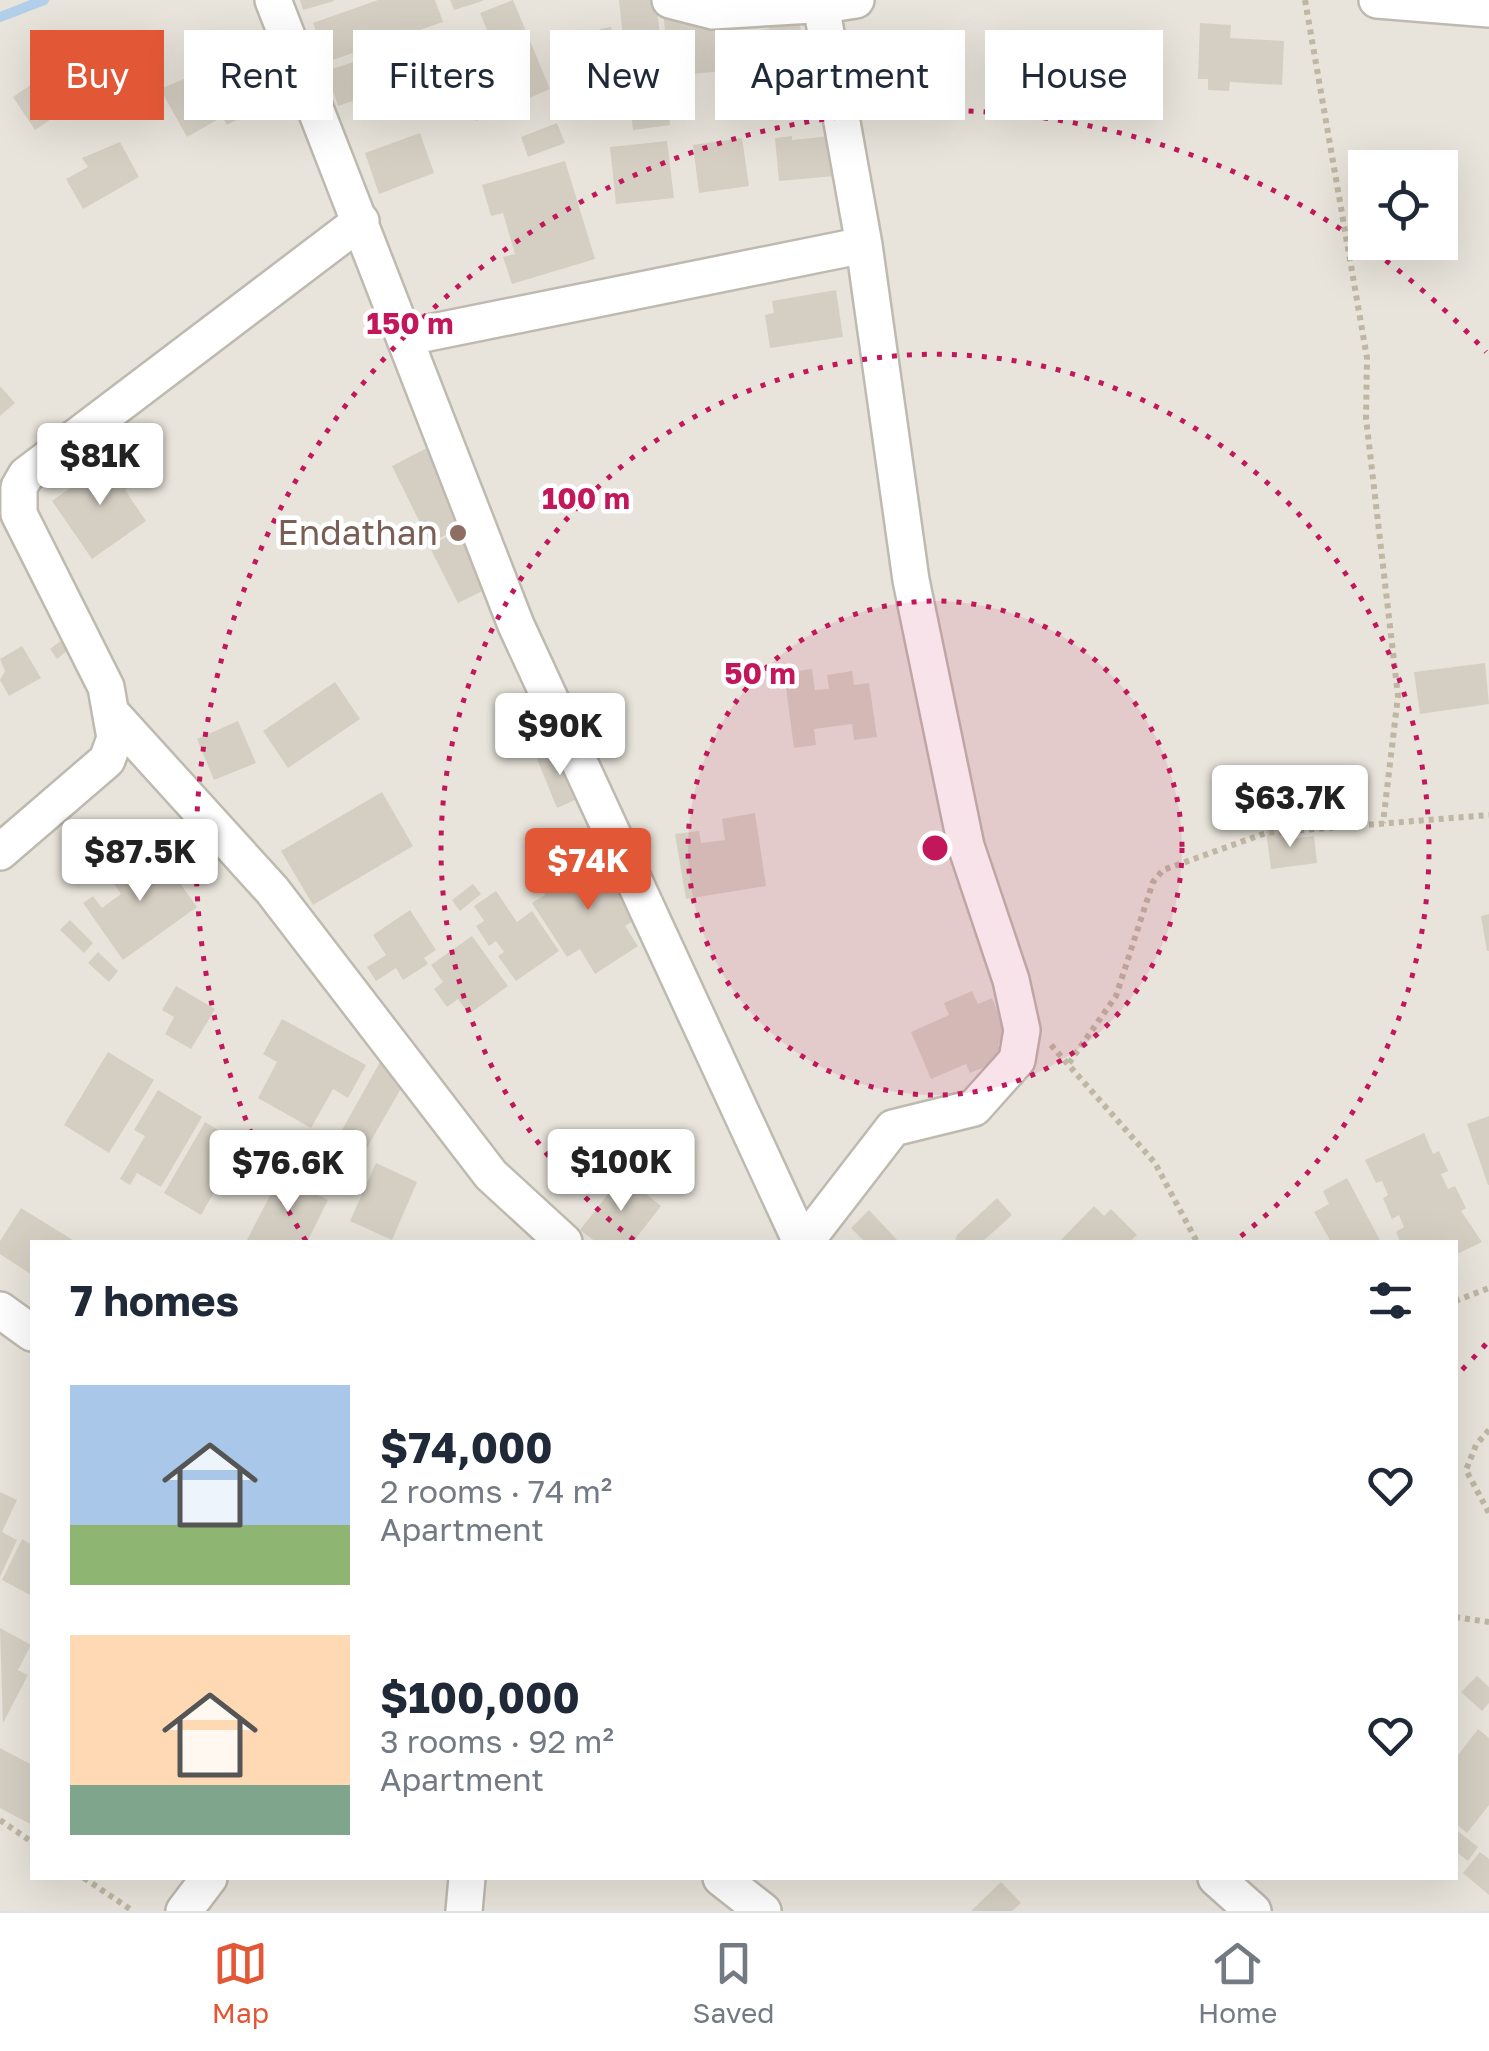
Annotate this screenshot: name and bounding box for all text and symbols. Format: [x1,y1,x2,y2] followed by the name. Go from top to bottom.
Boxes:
[30,30,164,120] chip: Buy
[184,30,333,120] chip: Rent
[353,30,530,120] chip: Filters
[550,30,695,120] chip: New
[715,30,965,120] chip: Apartment
[985,30,1163,120] chip: House
[1348,150,1458,260] map controls
[1348,150,1458,260] button: locate
[367,305,454,341] text: 150 m
[41,423,159,508] pin: $81K
[59,436,141,474] text: $81K
[542,480,630,516] text: 100 m
[277,511,438,553] place label: Endathan
[447,522,469,544] marker: Endathan
[724,655,796,691] text: 50 m
[501,693,619,778] pin: $90K
[517,706,603,744] text: $90K
[1209,765,1371,850] pin: $63.7K
[1234,778,1346,816] text: $63.7K
[59,819,221,904] pin: $87.5K
[529,828,647,913] pin: $74K
[917,830,953,866] centre of rings
[84,832,196,870] text: $87.5K
[547,841,629,879] text: $74K
[551,1129,691,1214] pin: $100K
[207,1130,369,1215] pin: $76.6K
[570,1142,672,1180] text: $100K
[232,1143,344,1181] text: $76.6K
[1363,1273,1418,1328] icon: filters
[70,1275,239,1325] text: 7 homes
[380,1422,553,1472] text: $74,000
[150,1425,270,1545] icon: home
[1363,1458,1418,1513] icon: heart
[380,1472,612,1510] text: 2 rooms · 74 m²
[380,1510,544,1548] text: Apartment
[380,1672,580,1722] text: $100,000
[150,1675,270,1795] icon: home
[1363,1708,1418,1763] icon: heart
[380,1722,614,1760] text: 3 rooms · 92 m²
[380,1760,544,1798] text: Apartment
[212,1936,269,2029] tab: Map
[693,1936,774,2029] tab: Saved
[1198,1936,1277,2029] tab: Home

